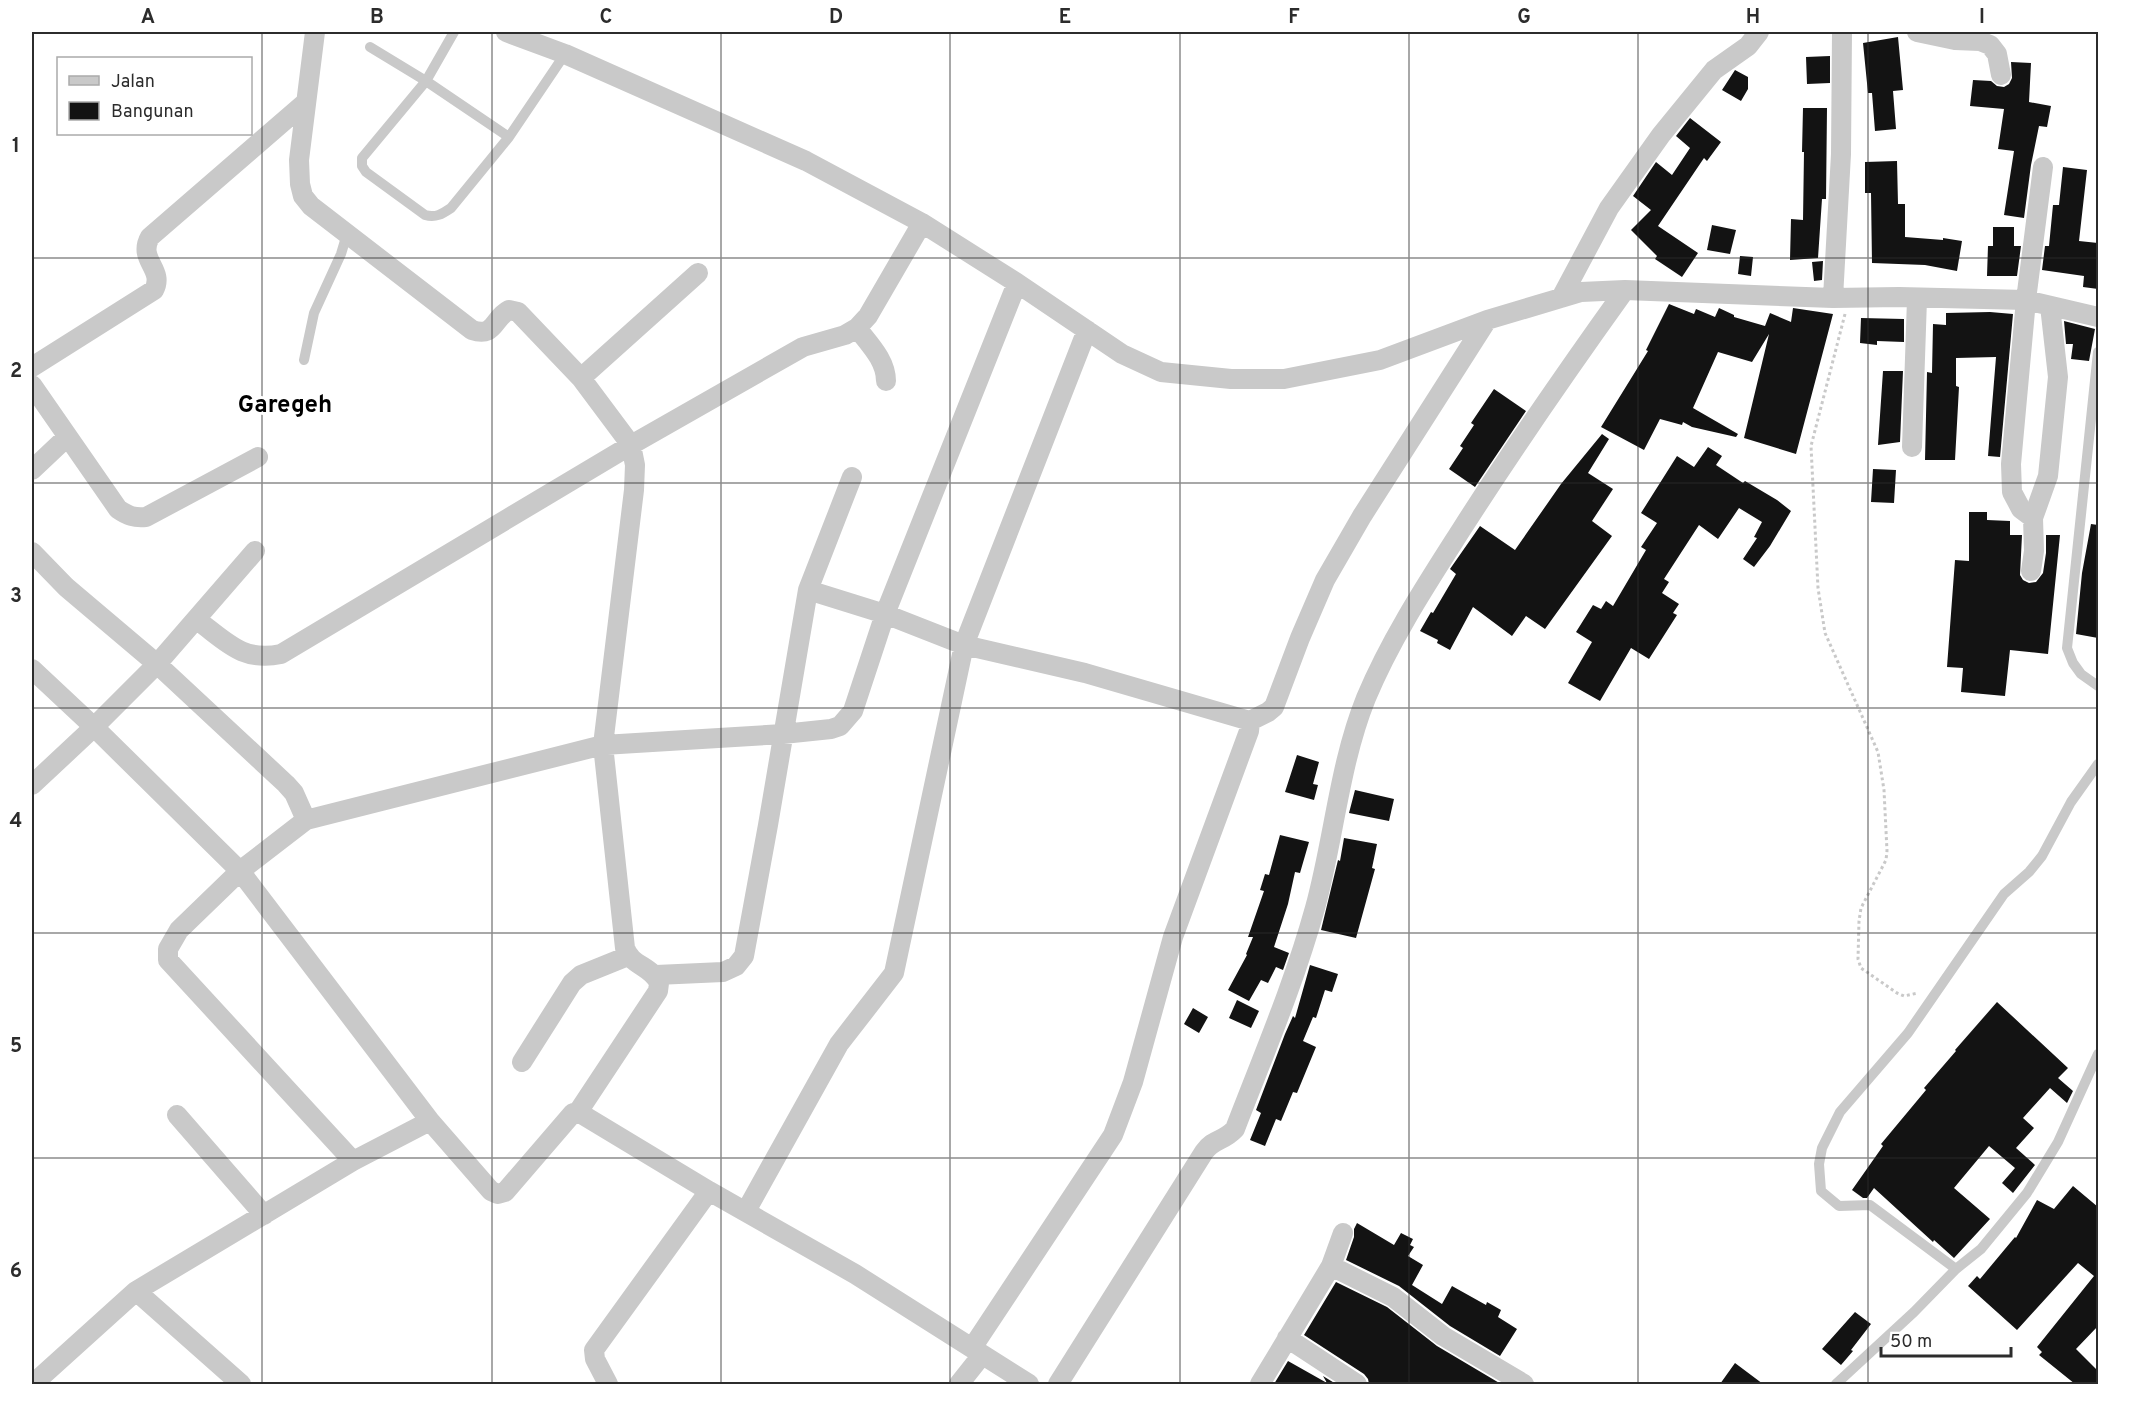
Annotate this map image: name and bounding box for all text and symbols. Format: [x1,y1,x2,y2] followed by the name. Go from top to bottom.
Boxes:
[141,5,155,31] text: A
[370,5,384,31] text: B
[600,5,612,31] text: C
[829,5,843,31] text: D
[1059,5,1071,31] text: E
[1288,5,1300,31] text: F
[1517,5,1531,31] text: G
[1746,5,1760,31] text: H
[1979,5,1985,31] text: I
[57,57,252,135] legend
[111,71,155,94] text: Jalan
[111,101,194,124] text: Bangunan
[12,134,20,160] text: 1
[10,359,22,385] text: 2
[238,391,332,421] district label: Garegeh
[10,584,22,610] text: 3
[10,809,22,835] text: 4
[10,1034,22,1060] text: 5
[10,1259,22,1285] text: 6
[1881,1320,2012,1358] scale bar
[1890,1331,1932,1354] text: 50 m

